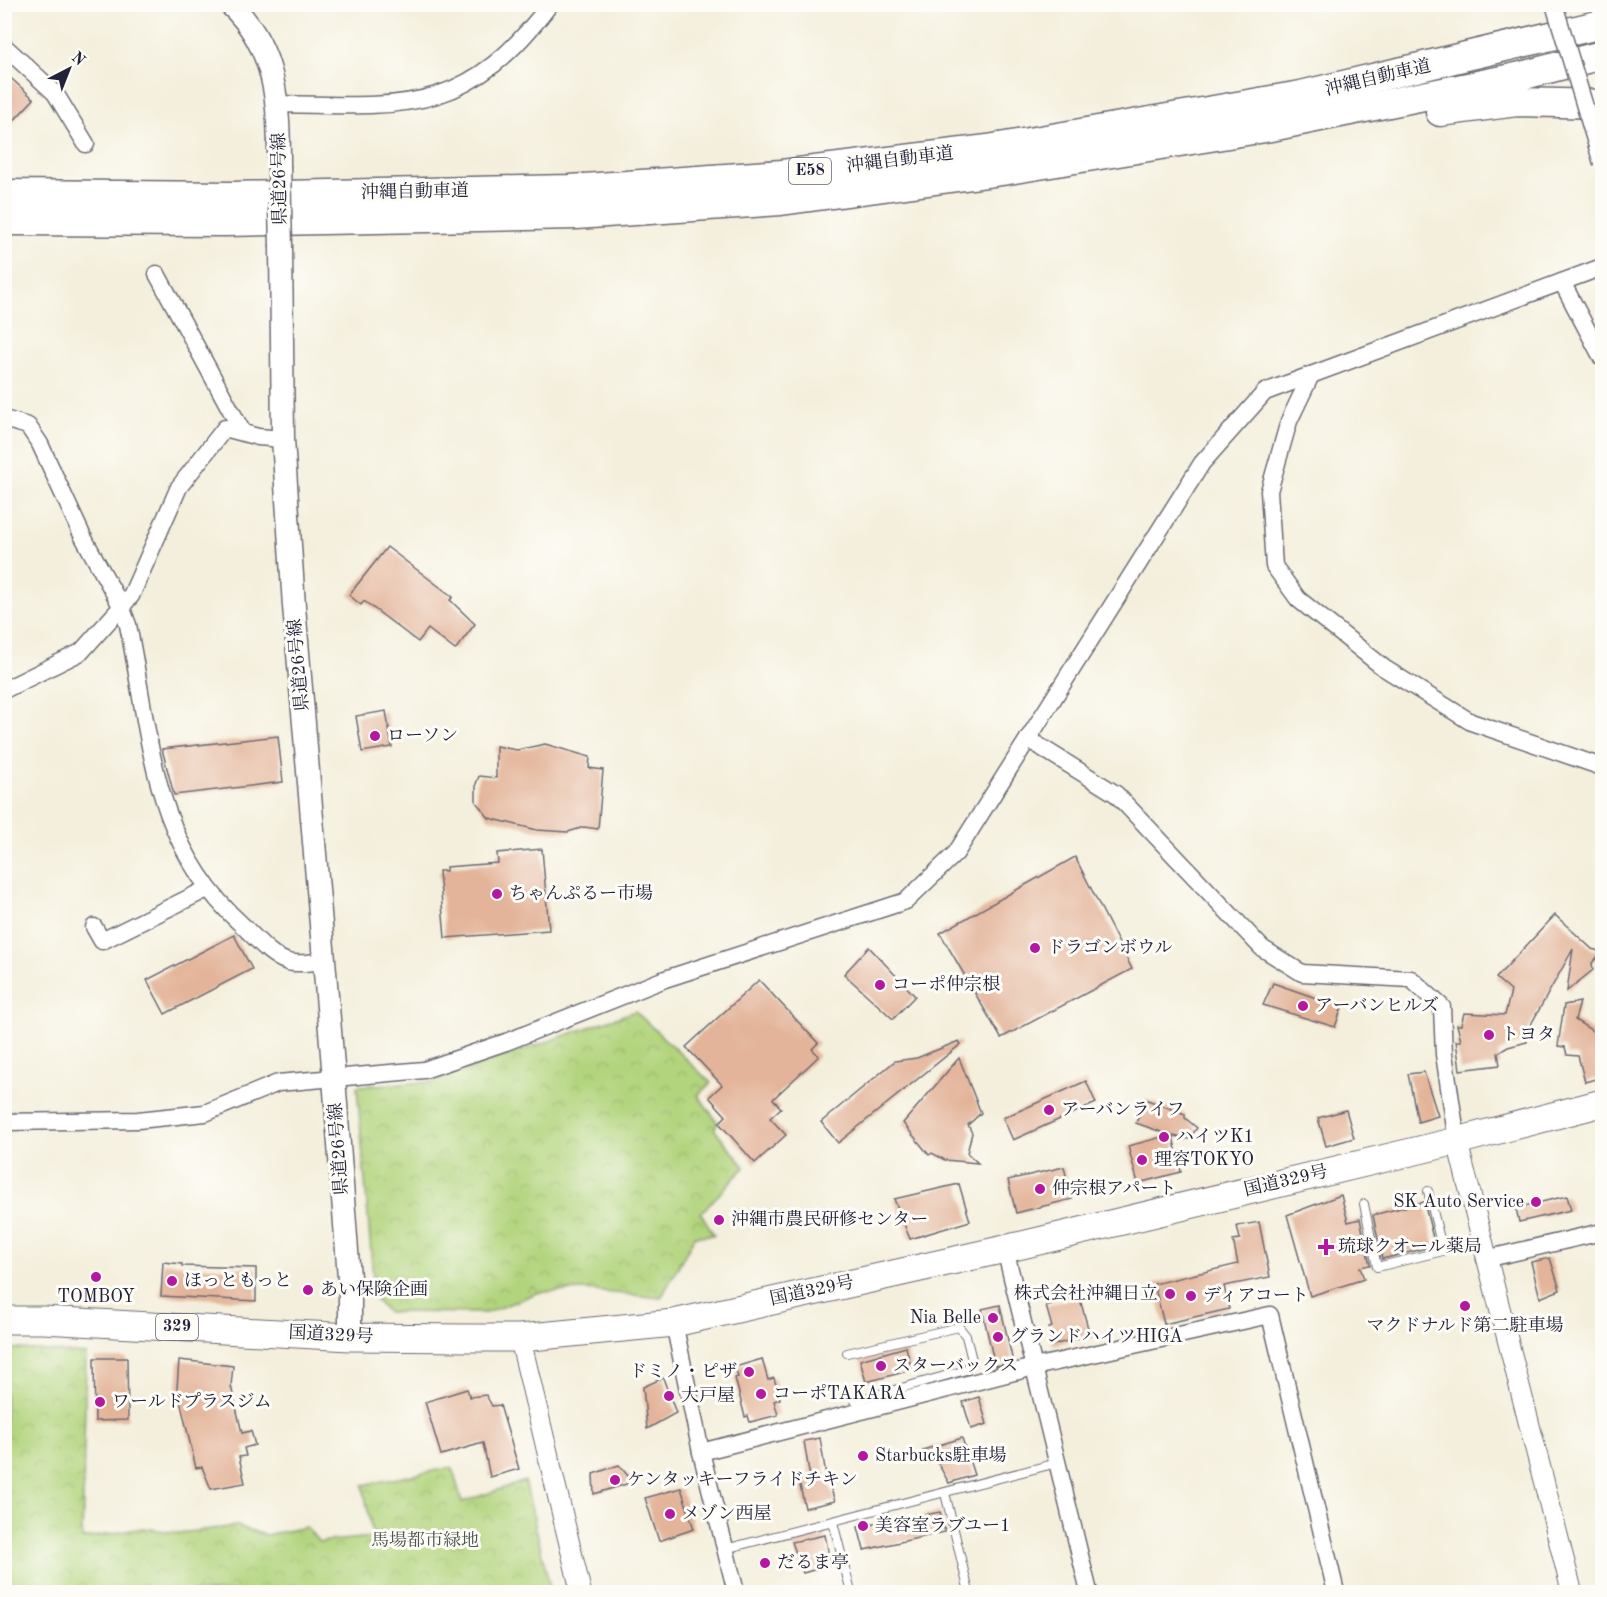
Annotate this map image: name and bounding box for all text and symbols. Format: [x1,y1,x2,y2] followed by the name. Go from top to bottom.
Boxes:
[39,39,99,99] north arrow
[68,49,88,70] text: N
[1323,55,1433,99] street label: 沖縄自動車道
[268,132,290,226] street label: 県道26号線
[845,143,955,176] street label: 沖縄自動車道
[789,158,831,184] road number: E58
[361,180,469,202] street label: 沖縄自動車道
[284,618,312,712] street label: 県道26号線
[387,727,458,745] place label: ローソン
[368,729,382,743] marker: ローソン
[509,883,653,903] place label: ちゃんぷるー市場
[490,887,504,901] marker: ちゃんぷるー市場
[1047,938,1172,957] place label: ドラゴンボウル
[1028,941,1042,955] marker: ドラゴンボウル
[892,974,1000,994] place label: コーポ仲宗根
[873,978,887,992] marker: コーポ仲宗根
[1315,996,1439,1015] place label: アーバンヒルズ
[1296,999,1310,1013] marker: アーバンヒルズ
[1501,1026,1555,1044] place label: トヨタ
[1482,1028,1496,1042] marker: トヨタ
[1061,1101,1184,1119] place label: アーバンライフ
[325,1102,351,1196] street label: 県道26号線
[1042,1103,1056,1117] marker: アーバンライフ
[1176,1128,1254,1146] place label: ハイツK1
[1157,1130,1171,1144] marker: ハイツK1
[1154,1149,1254,1169] place label: 理容TOKYO
[1135,1153,1149,1167] marker: 理容TOKYO
[1242,1161,1330,1199] street label: 国道329号
[1052,1178,1177,1198] place label: 仲宗根アパート
[1033,1182,1047,1196] marker: 仲宗根アパート
[1393,1193,1524,1211] place label: SK Auto Service
[1529,1195,1543,1209] marker: SK Auto Service
[731,1209,928,1229] place label: 沖縄市農民研修センター
[712,1213,726,1227] marker: 沖縄市農民研修センター
[1338,1236,1482,1256] place label: 琉球クオール薬局
[1319,1240,1333,1254] marker: 琉球クオール薬局
[89,1270,103,1284] marker: TOMBOY
[184,1271,292,1290] place label: ほっともっと
[768,1271,856,1309] street label: 国道329号
[165,1274,179,1288] marker: ほっともっと
[320,1279,428,1299] place label: あい保険企画
[301,1283,315,1297] marker: あい保険企画
[1014,1283,1158,1303] place label: 株式会社沖縄日立
[1203,1286,1309,1305] place label: ディアコート
[1163,1287,1177,1301] marker: 株式会社沖縄日立
[57,1288,135,1306] place label: TOMBOY
[1184,1289,1198,1303] marker: ディアコート
[1458,1299,1472,1313] marker: マクドナルド第二駐車場
[910,1309,981,1327] place label: Nia Belle
[986,1311,1000,1325] marker: Nia Belle
[156,1314,198,1340] road number: 329
[1366,1315,1564,1335] place label: マクドナルド第二駐車場
[288,1322,374,1346] street label: 国道329号
[1010,1327,1183,1346] place label: グランドハイツHIGA
[991,1330,1005,1344] marker: グランドハイツHIGA
[893,1357,1018,1375] place label: スターバックス
[874,1359,888,1373] marker: スターバックス
[629,1362,737,1381] place label: ドミノ・ピザ
[742,1365,756,1379] marker: ドミノ・ピザ
[773,1384,906,1403] place label: コーポTAKARA
[681,1385,735,1405] place label: 大戸屋
[754,1387,768,1401] marker: コーポTAKARA
[662,1389,676,1403] marker: 大戸屋
[112,1392,272,1411] place label: ワールドプラスジム
[93,1395,107,1409] marker: ワールドプラスジム
[875,1445,1007,1465] place label: Starbucks駐車場
[856,1449,870,1463] marker: Starbucks駐車場
[627,1471,858,1489] place label: ケンタッキーフライドチキン
[608,1473,622,1487] marker: ケンタッキーフライドチキン
[682,1503,771,1523] place label: メゾン西屋
[663,1507,677,1521] marker: メゾン西屋
[875,1515,1011,1535] place label: 美容室ラブユー1
[856,1519,870,1533] marker: 美容室ラブユー1
[371,1530,479,1550] park label: 馬場都市緑地
[777,1552,849,1572] place label: だるま亭
[758,1556,772,1570] marker: だるま亭

